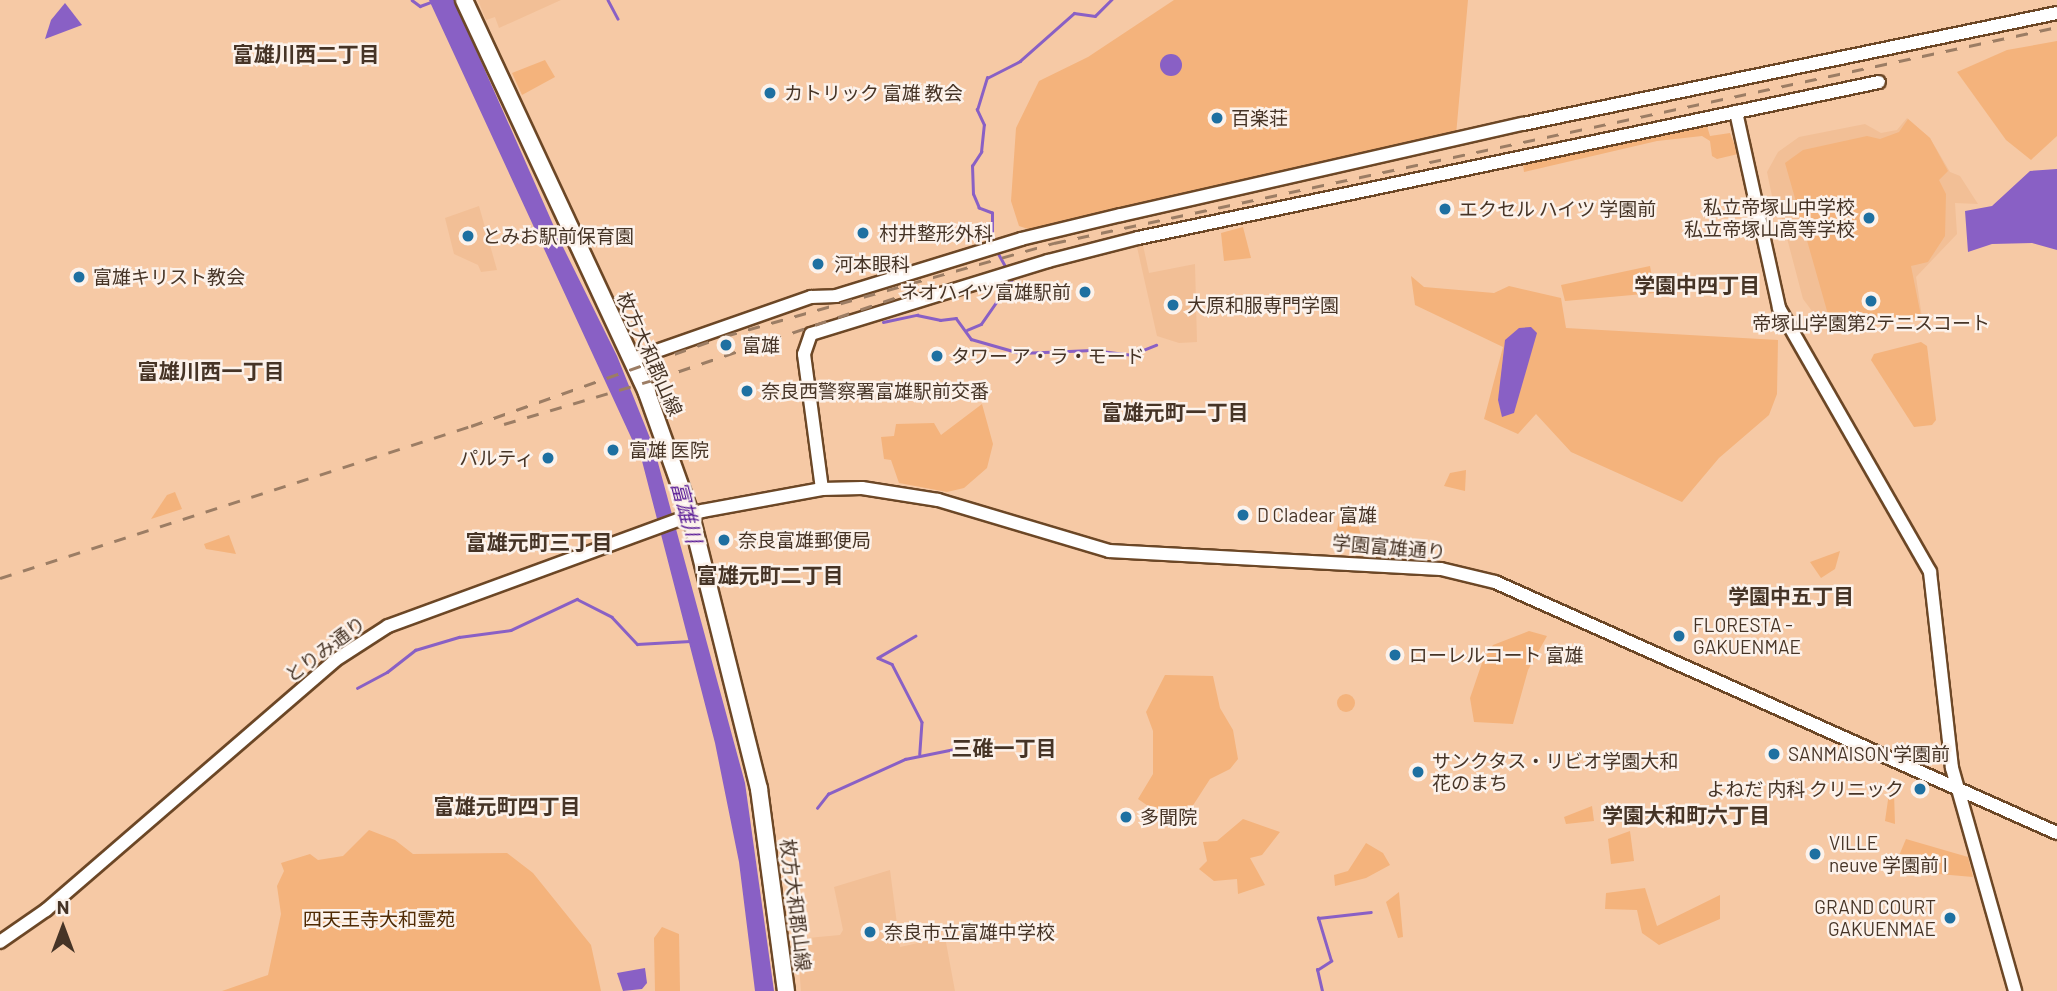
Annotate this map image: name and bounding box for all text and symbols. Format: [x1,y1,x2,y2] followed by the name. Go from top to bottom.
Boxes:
[233,41,379,67] district label: 富雄川西二丁目
[784,82,963,104] place label: カトリック 富雄 教会
[762,85,778,101] marker: カトリック 富雄 教会
[1231,107,1288,129] place label: 百楽荘
[1209,110,1225,126] marker: 百楽荘
[1684,196,1855,240] place label: 私立帝塚山中学校 私立帝塚山高等学校
[1459,198,1657,220] place label: エクセル ハイツ 学園前
[1437,201,1453,217] marker: エクセル ハイツ 学園前
[1861,210,1877,226] marker: 私立帝塚山中学校 私立帝塚山高等学校
[879,222,993,244] place label: 村井整形外科
[853,223,873,243] marker: 村井整形外科
[482,225,634,247] place label: とみお駅前保育園
[460,228,476,244] marker: とみお駅前保育園
[834,253,910,275] place label: 河本眼科
[808,254,828,274] marker: 河本眼科
[93,266,245,288] place label: 富雄キリスト教会
[71,269,87,285] marker: 富雄キリスト教会
[1634,272,1760,298] district label: 学園中四丁目
[900,281,1071,303] place label: ネオハイツ富雄駅前
[1077,284,1093,300] marker: ネオハイツ富雄駅前
[613,289,687,419] street label: 枚方大和郡山線
[1863,293,1879,309] marker: 帝塚山学園第2テニスコート
[1187,294,1339,316] place label: 大原和服専門学園
[1165,297,1181,313] marker: 大原和服専門学園
[1752,312,1990,334] place label: 帝塚山学園第2テニスコート
[742,334,780,356] place label: 富雄
[716,335,736,355] marker: 富雄
[951,345,1145,367] place label: タワー ア・ラ・モード
[929,348,945,364] marker: タワー ア・ラ・モード
[138,358,284,384] district label: 富雄川西一丁目
[761,380,989,402] place label: 奈良西警察署富雄駅前交番
[739,383,755,399] marker: 奈良西警察署富雄駅前交番
[1102,399,1248,425] district label: 富雄元町一丁目
[629,439,709,461] place label: 富雄 医院
[603,440,623,460] marker: 富雄 医院
[458,447,534,469] place label: パルティ
[540,450,556,466] marker: パルティ
[667,478,707,546] water label: 富雄川
[1257,504,1377,526] place label: D Cladear 富雄
[1235,507,1251,523] marker: D Cladear 富雄
[466,529,612,555] district label: 富雄元町三丁目
[738,529,871,551] place label: 奈良富雄郵便局
[1331,531,1447,563] street label: 学園富雄通り
[716,532,732,548] marker: 奈良富雄郵便局
[697,562,843,588] district label: 富雄元町二丁目
[1728,583,1854,609] district label: 学園中五丁目
[280,611,370,687] street label: とりみ通り
[1693,614,1801,658] place label: FLORESTA - GAKUENMAE
[1671,628,1687,644] marker: FLORESTA - GAKUENMAE
[1409,644,1584,666] place label: ローレルコート 富雄
[1387,647,1403,663] marker: ローレルコート 富雄
[952,735,1056,761] district label: 三碓一丁目
[1788,743,1950,765] place label: SANMAISON 学園前
[1766,746,1782,762] marker: SANMAISON 学園前
[1432,750,1679,794] place label: サンクタス・リビオ学園大和 花のまち
[1410,764,1426,780] marker: サンクタス・リビオ学園大和 花のまち
[1706,778,1904,800] place label: よねだ 内科 クリニック
[1910,779,1930,799] marker: よねだ 内科 クリニック
[434,793,580,819] district label: 富雄元町四丁目
[1602,802,1770,828] district label: 学園大和町六丁目
[1140,806,1197,828] place label: 多聞院
[1118,809,1134,825] marker: 多聞院
[1829,832,1948,876] place label: VILLE neuve 学園前 I
[777,838,815,972] street label: 枚方大和郡山線
[1807,846,1823,862] marker: VILLE neuve 学園前 I
[28,893,98,963] north arrow
[57,895,69,918] text: N
[1814,896,1936,940] place label: GRAND COURT GAKUENMAE
[303,908,455,930] park label: 四天王寺大和霊苑
[1942,910,1958,926] marker: GRAND COURT GAKUENMAE
[884,921,1055,943] place label: 奈良市立富雄中学校
[862,924,878,940] marker: 奈良市立富雄中学校

